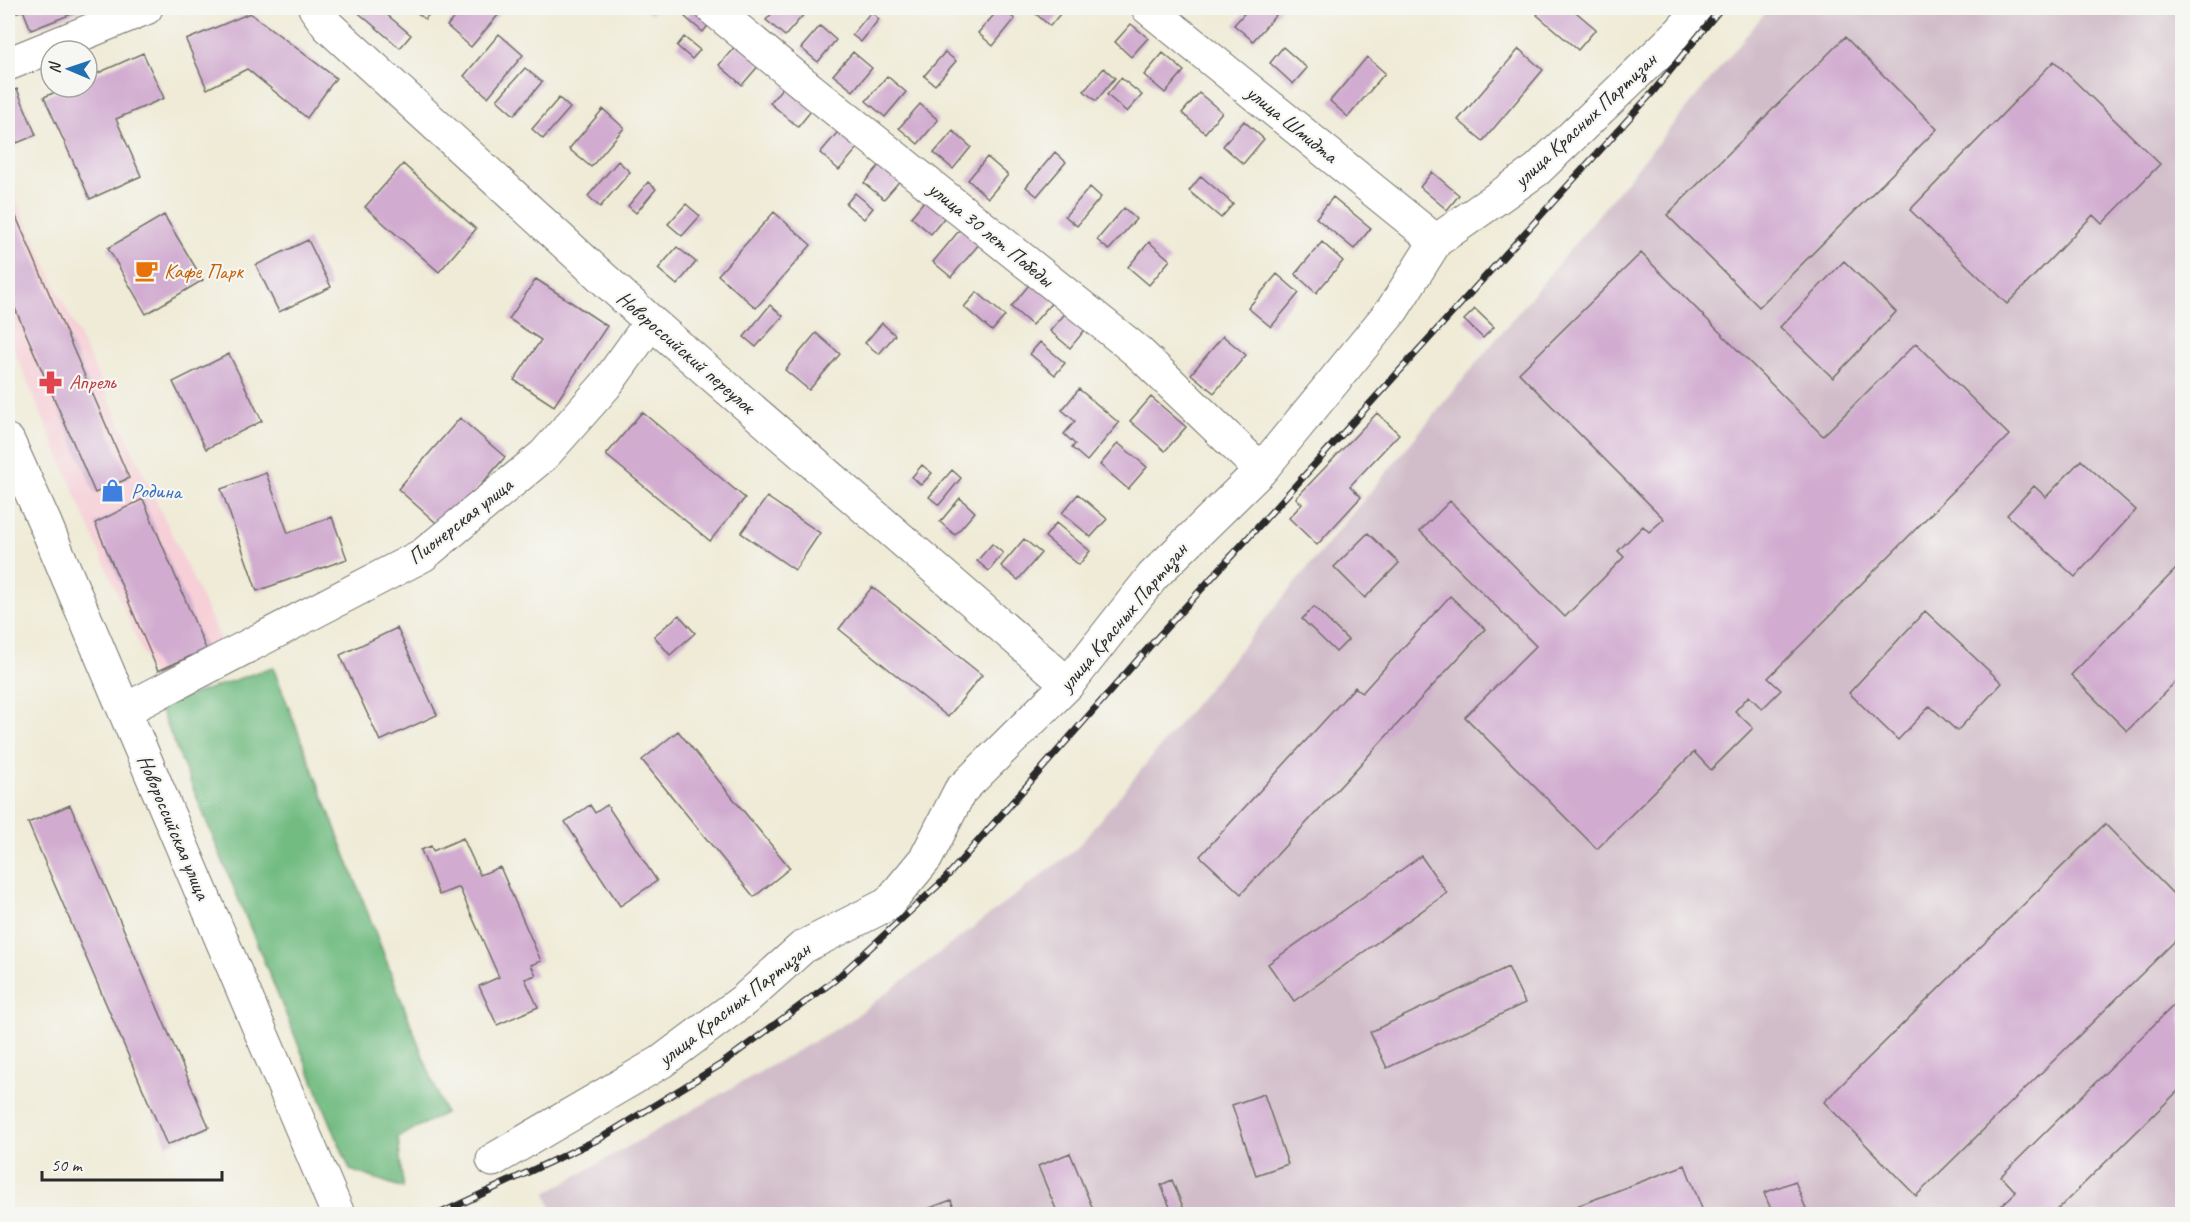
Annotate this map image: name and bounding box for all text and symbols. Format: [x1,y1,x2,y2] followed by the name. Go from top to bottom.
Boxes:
[39,39,99,99] north arrow
[1507,46,1664,195] street label: улица Красных Партизан
[45,60,65,74] text: N
[1240,78,1344,170] street label: улица Шмидта
[922,174,1060,293] street label: улица 30 лет Победы
[133,258,159,284] cafe icon: Кафе Парк
[164,258,244,284] place label: Кафе Парк
[611,285,762,421] street label: Новороссийский переулок
[38,369,64,395] pharmacy icon: Апрель
[69,369,117,395] place label: Апрель
[402,471,519,570] street label: Пионерская улица
[100,478,126,504] shop icon: Родина
[131,478,183,504] place label: Родина
[1052,536,1194,699] street label: улица Красных Партизан
[132,751,217,905] street label: Новороссийская улица
[651,936,817,1073] street label: улица Красных Партизан
[42,1144,222,1182] scale bar
[51,1154,84,1176] text: 50 m

